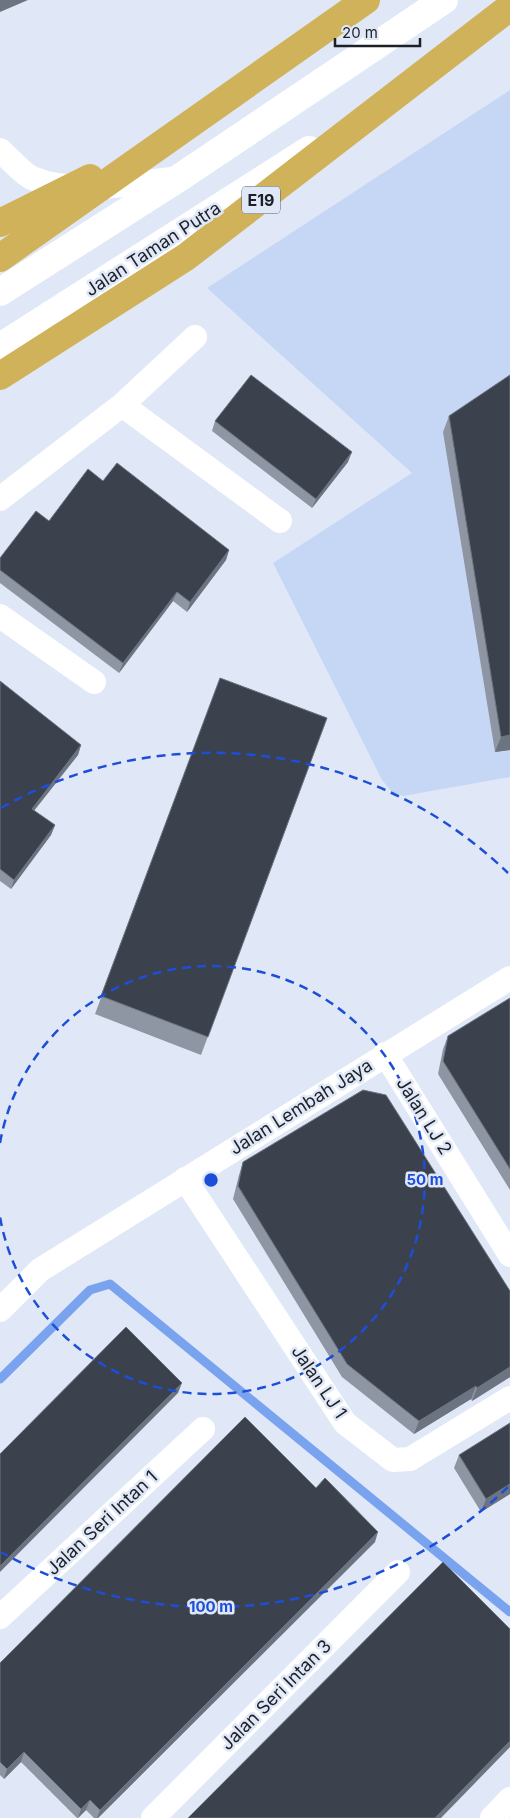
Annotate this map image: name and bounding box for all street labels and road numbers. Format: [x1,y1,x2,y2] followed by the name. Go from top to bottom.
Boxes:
[242,186,280,214] road number: E19
[81,197,224,300] street label: Jalan Taman Putra
[226,1054,376,1159] street label: Jalan Lembah Jaya
[392,1073,456,1158] street label: Jalan LJ 2
[287,1341,351,1422] street label: Jalan LJ 1
[42,1466,161,1579] street label: Jalan Seri Intan 1
[216,1635,335,1754] street label: Jalan Seri Intan 3

